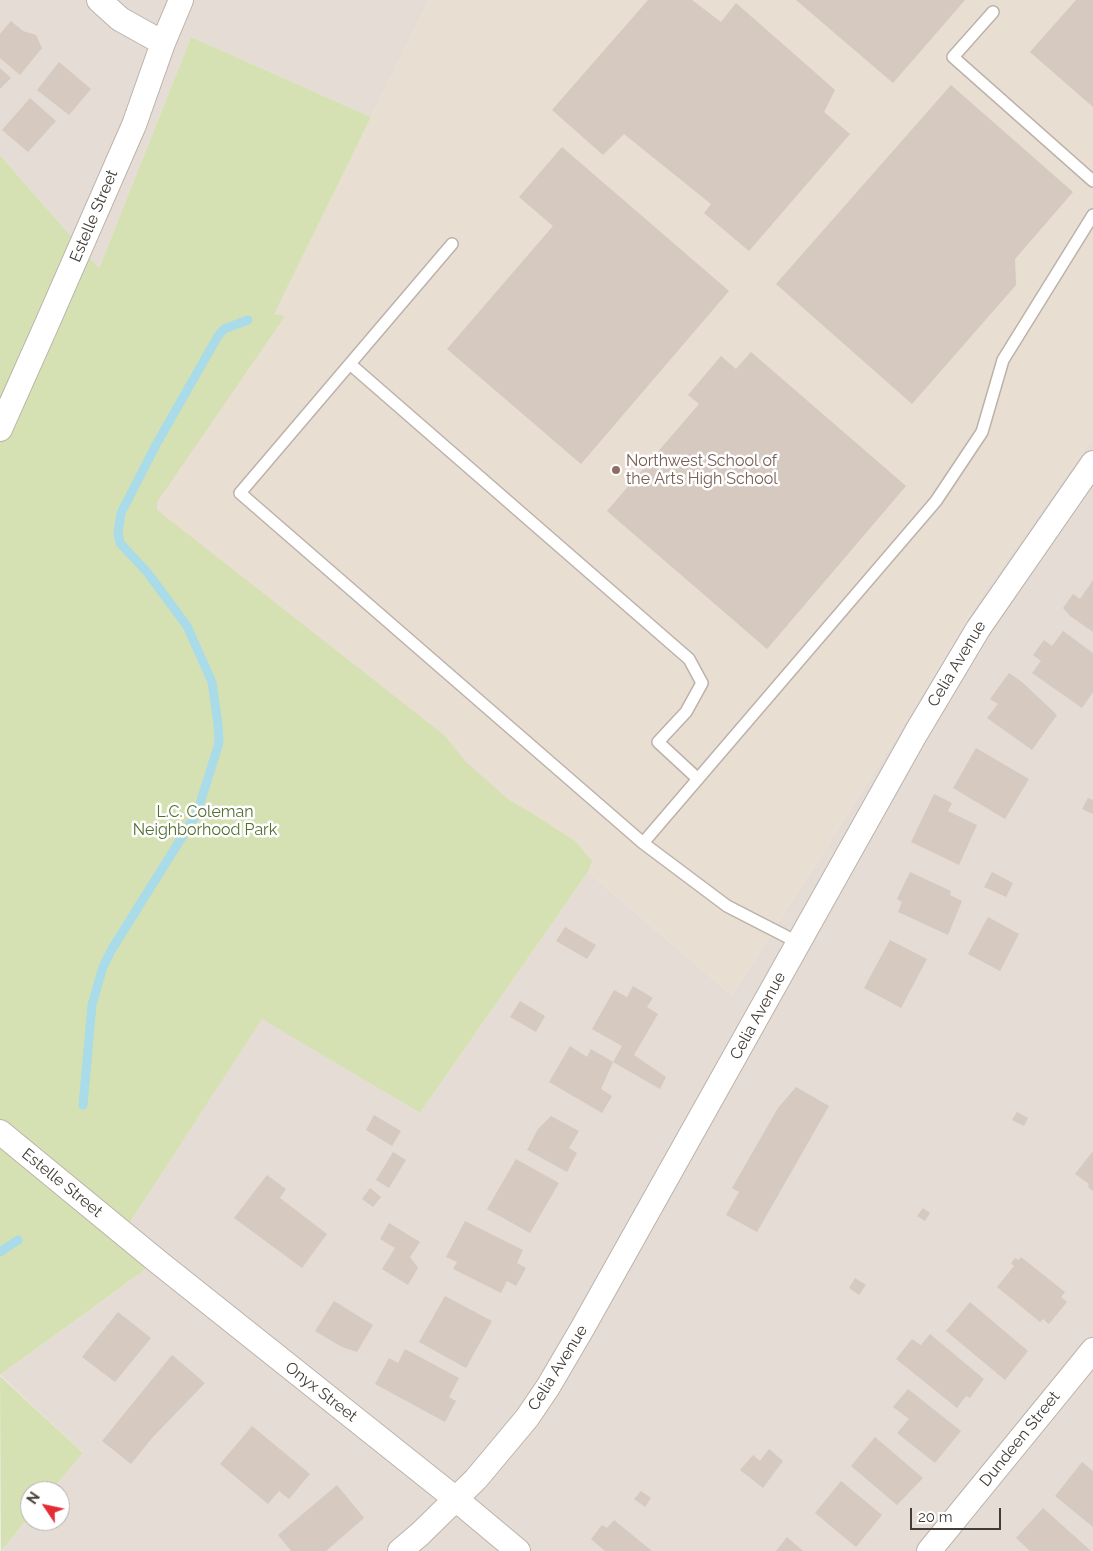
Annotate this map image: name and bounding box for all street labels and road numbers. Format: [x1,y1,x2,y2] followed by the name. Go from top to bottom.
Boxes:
[66,167,122,265] street label: Estelle Street
[924,617,990,711] street label: Celia Avenue
[726,969,790,1063] street label: Celia Avenue
[18,1145,106,1221] street label: Estelle Street
[524,1322,592,1414] street label: Celia Avenue
[281,1358,361,1426] street label: Onyx Street
[976,1388,1064,1490] street label: Dundeen Street

